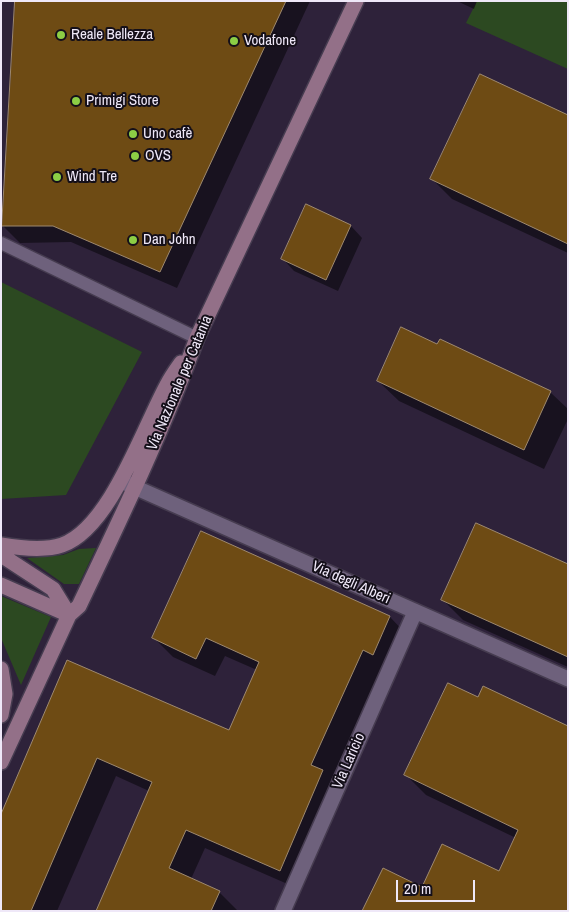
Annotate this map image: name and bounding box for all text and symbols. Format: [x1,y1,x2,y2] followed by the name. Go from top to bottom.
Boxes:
[71,26,153,44] place label: Reale Bellezza
[55,29,67,41] marker: Reale Bellezza
[244,32,296,50] place label: Vodafone
[228,35,240,47] marker: Vodafone
[86,92,158,110] place label: Primigi Store
[70,95,82,107] marker: Primigi Store
[143,125,192,143] place label: Uno cafè
[127,128,139,140] marker: Uno cafè
[145,147,171,165] place label: OVS
[129,150,141,162] marker: OVS
[67,168,117,186] place label: Wind Tre
[51,171,63,183] marker: Wind Tre
[143,231,196,249] place label: Dan John
[127,234,139,246] marker: Dan John
[143,313,217,453] street label: Via Nazionale per Catania
[309,558,393,608] street label: Via degli Alberi
[329,730,369,792] street label: Via Laricio
[399,870,478,902] scale bar
[404,878,431,899] text: 20 m

